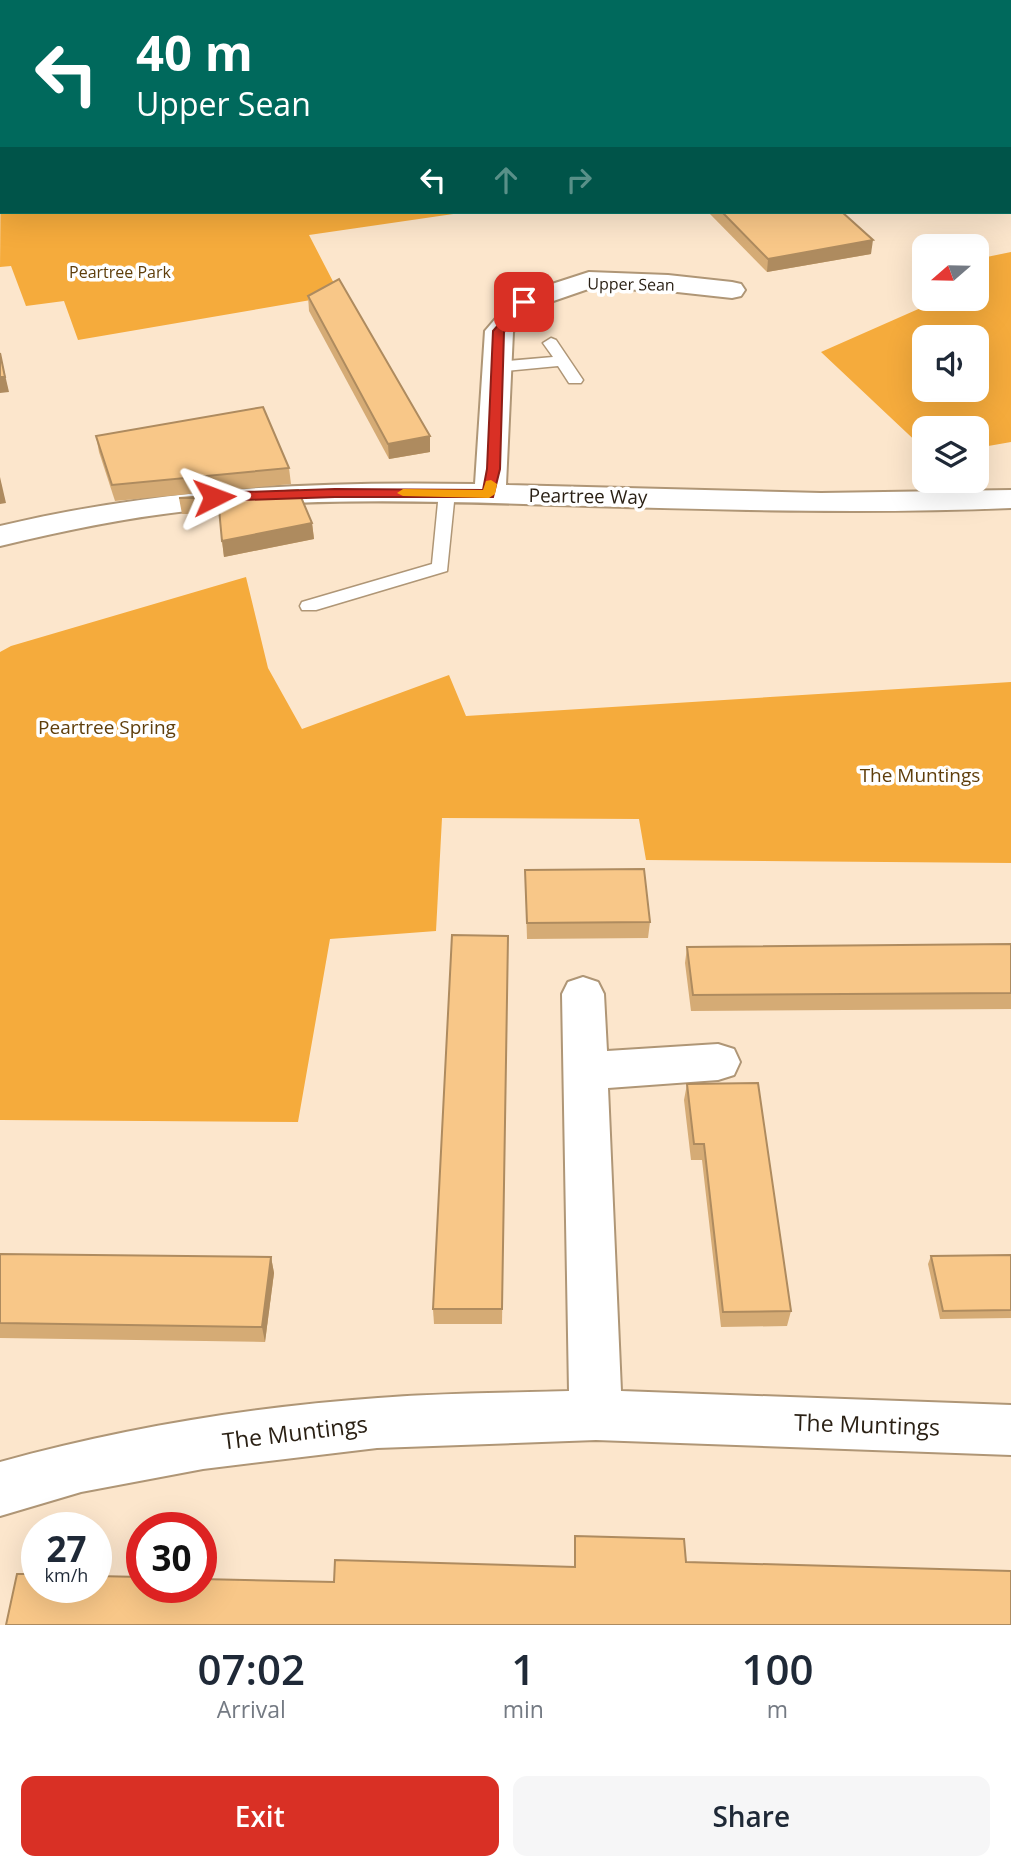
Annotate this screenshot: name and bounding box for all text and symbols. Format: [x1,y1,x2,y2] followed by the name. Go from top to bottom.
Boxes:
[136,19,253,85] text: 40 m
[21,28,112,119] icon: left
[136,82,311,125] text: Upper Sean
[414,161,452,199] icon: left
[487,161,525,199] icon: ahead
[560,161,598,199] icon: right
[912,234,989,312] north arrow
[912,234,989,493] map controls
[69,261,172,283] park label: Peartree Park
[494,272,554,332] pin
[587,272,675,296] street label: Upper Sean
[505,283,543,321] icon: arrive
[912,325,989,402] button: sound
[912,416,989,493] button: layers
[177,460,251,534] position arrow
[528,482,648,510] street label: Peartree Way
[38,714,176,740] park label: Peartree Spring
[860,762,980,788] park label: The Muntings
[793,1405,941,1443] street label: The Muntings
[220,1407,369,1457] street label: The Muntings
[126,1512,217,1603] speed limit sign: 30
[46,1525,87,1572] text: 27
[45,1563,88,1587] text: km/h
[198,1640,305,1697] text: 07:02
[511,1640,535,1697] text: 1
[741,1640,813,1697] text: 100
[217,1693,286,1725] text: Arrival
[503,1693,544,1725] text: min
[767,1693,788,1725] text: m
[21,1776,499,1856] button: Exit
[513,1776,990,1856] button: Share

